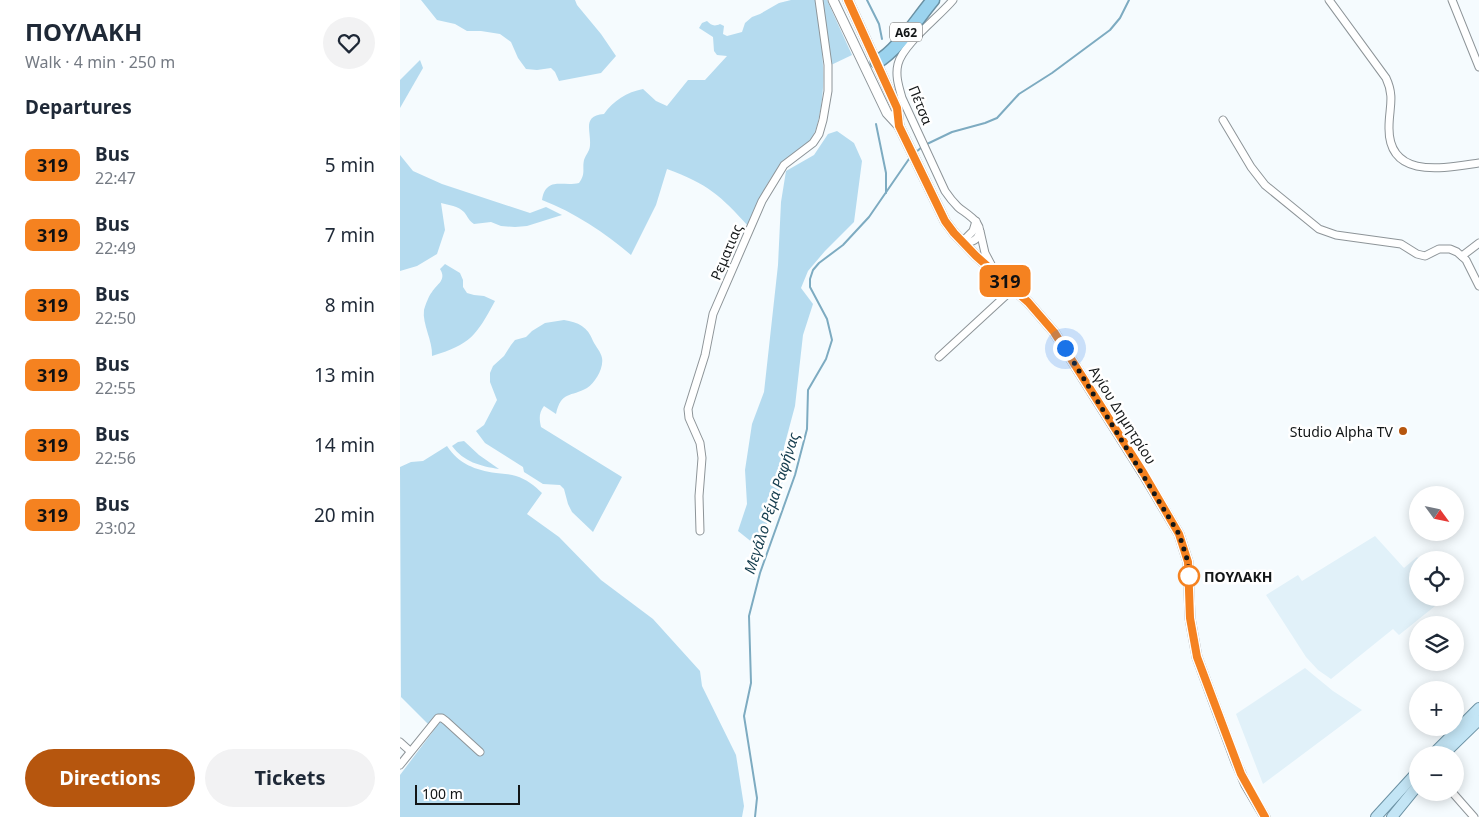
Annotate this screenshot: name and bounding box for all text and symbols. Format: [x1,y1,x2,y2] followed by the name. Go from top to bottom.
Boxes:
[25,15,142,48] text: ΠΟΥΛΑΚΗ
[323,17,375,69] button: heart
[890,22,922,42] road number: Α62
[25,51,175,73] text: Walk · 4 min · 250 m
[905,83,937,128] street label: Πέτσα
[25,94,132,120] text: Departures
[95,141,130,167] text: Bus
[325,152,375,178] text: 5 min
[37,153,68,177] text: 319
[95,167,136,189] text: 22:47
[95,211,130,237] text: Bus
[706,221,746,283] street label: Ρεματιας
[325,222,375,248] text: 7 min
[37,223,68,247] text: 319
[95,237,136,259] text: 22:49
[976,265,1034,297] line badge: 319
[990,269,1020,293] text: 319
[95,281,130,307] text: Bus
[325,292,375,318] text: 8 min
[37,293,68,317] text: 319
[95,307,136,329] text: 22:50
[1053,336,1078,361] your location
[95,351,130,377] text: Bus
[314,362,375,388] text: 13 min
[1085,362,1161,468] street label: Αγίου Δημητρίου
[37,363,68,387] text: 319
[95,377,136,399] text: 22:55
[95,421,130,447] text: Bus
[1290,422,1394,441] place label: Studio Alpha TV
[1397,425,1409,437] marker: Studio Alpha TV
[739,430,803,576] water label: Μεγάλο Ρέμα Ραφήνας
[314,432,375,458] text: 14 min
[37,433,68,457] text: 319
[95,447,136,469] text: 22:56
[1409,486,1464,541] north arrow
[1409,486,1464,801] map controls
[95,491,130,517] text: Bus
[314,502,375,528] text: 20 min
[37,503,68,527] text: 319
[95,517,136,539] text: 23:02
[1409,551,1464,606] button: locate
[1178,565,1200,587] marker: ΠΟΥΛΑΚΗ
[1204,567,1272,586] place label: ΠΟΥΛΑΚΗ
[1409,616,1464,671] button: layers
[1409,681,1464,736] button: +
[1409,746,1464,801] button: −
[25,749,195,807] button: Directions
[205,749,375,807] button: Tickets
[415,782,520,805] scale bar
[422,784,463,803] text: 100 m

